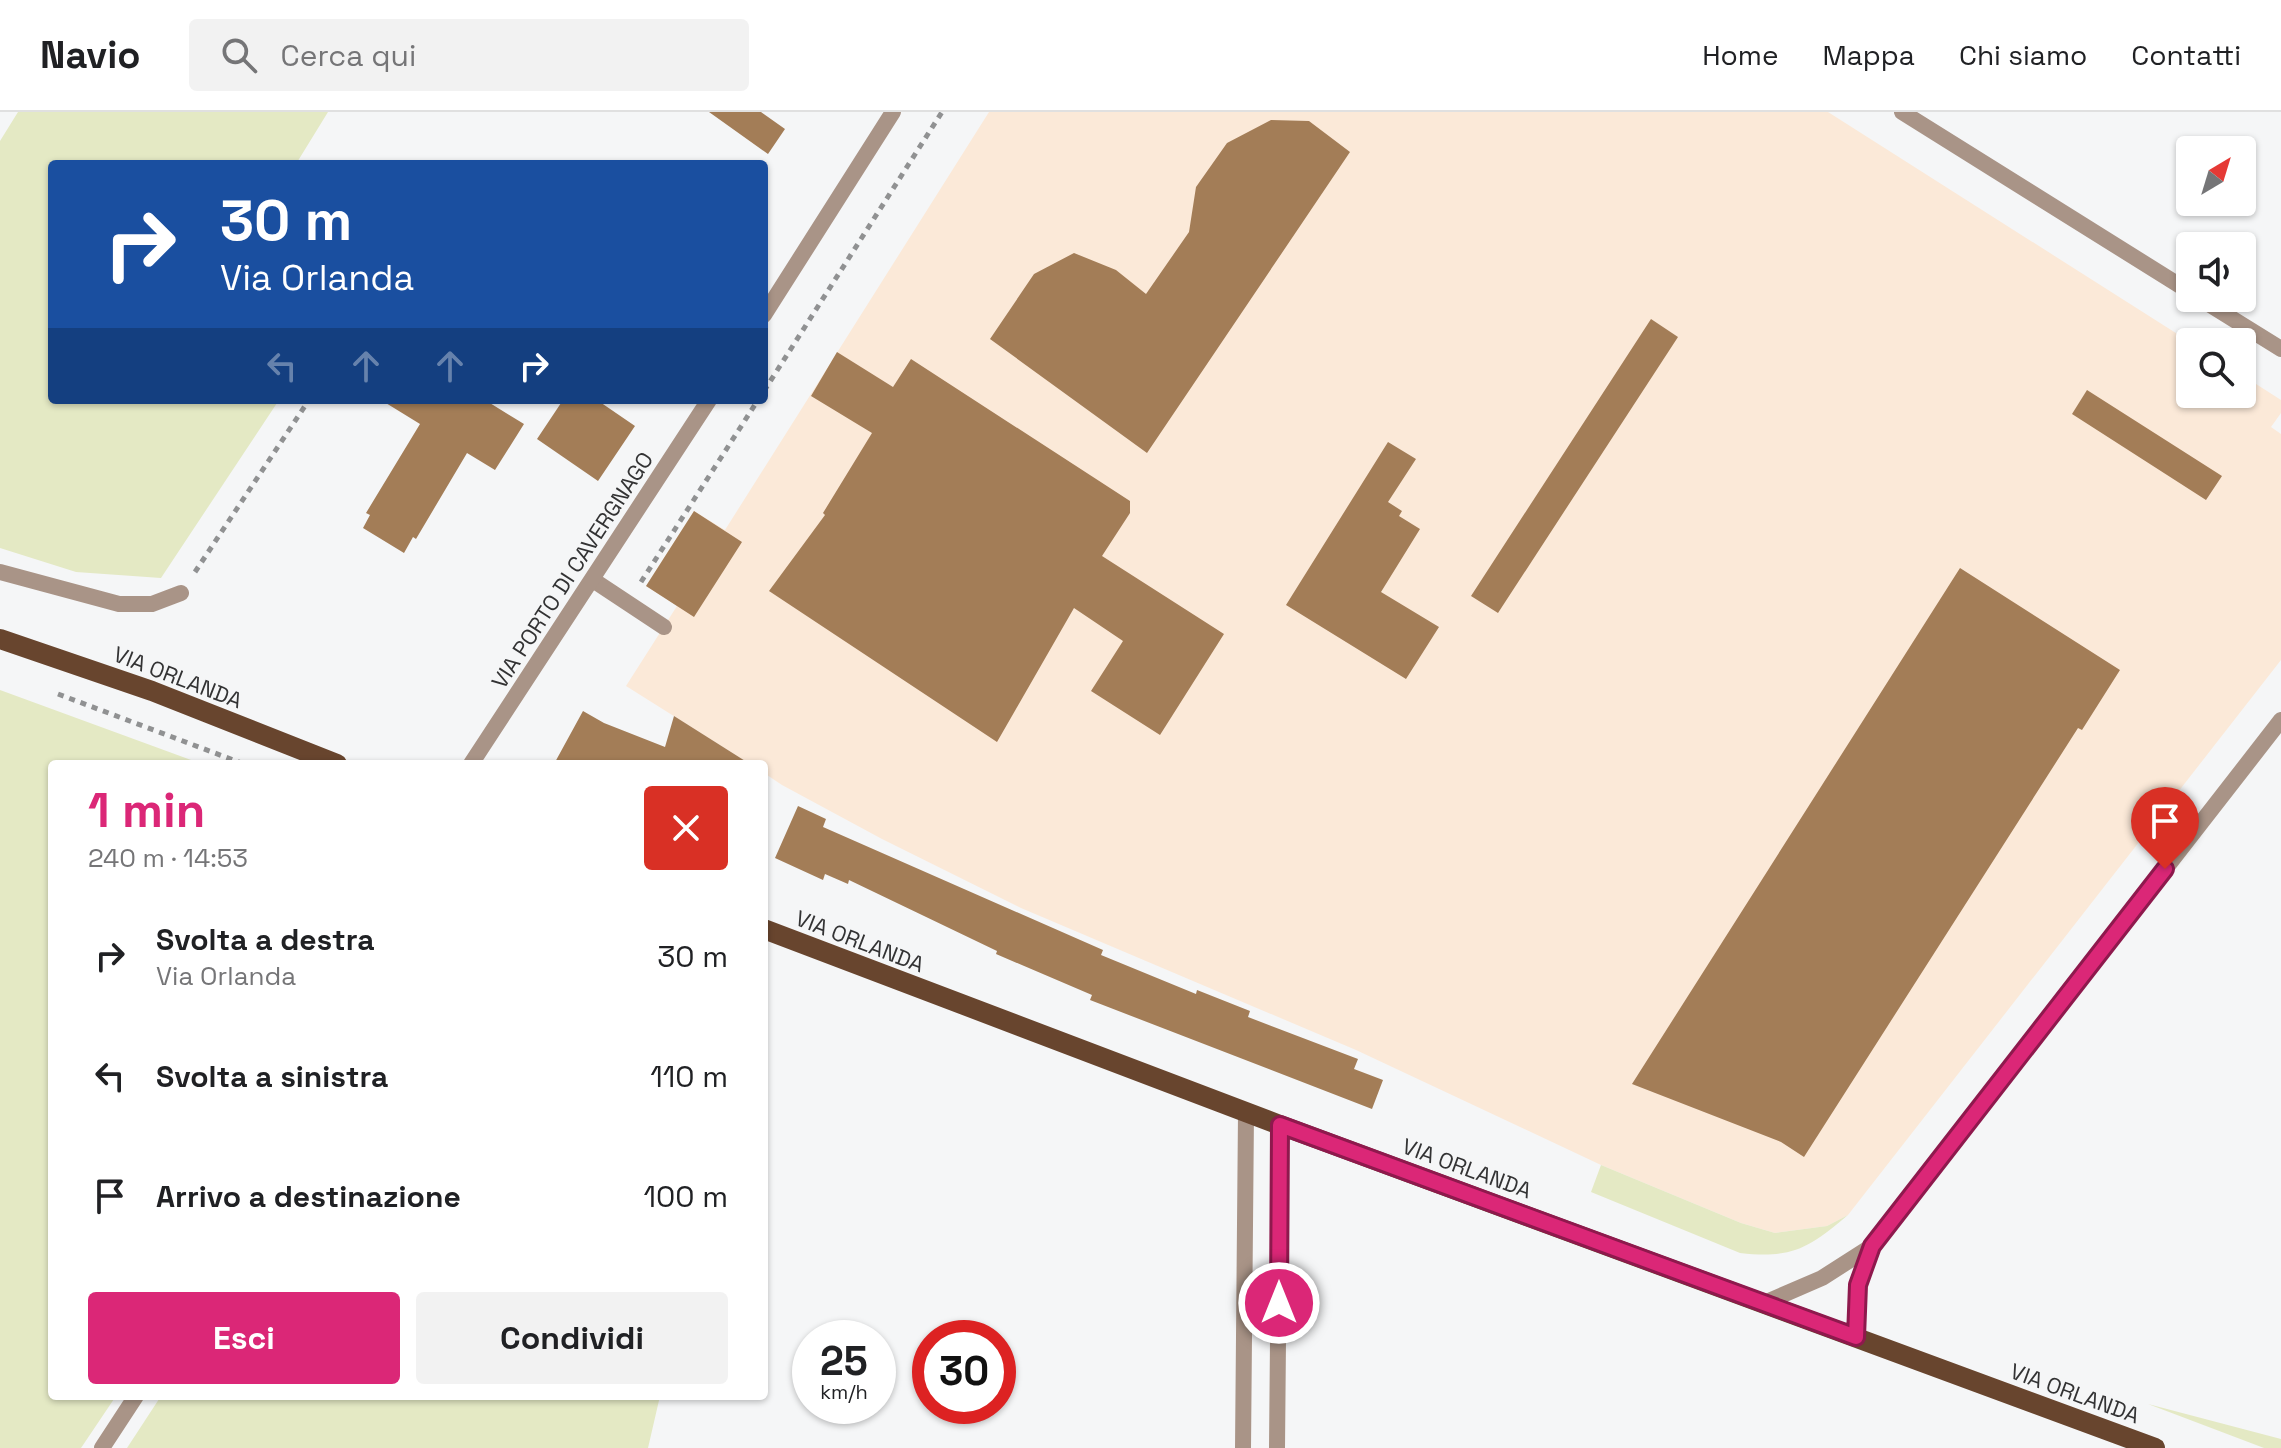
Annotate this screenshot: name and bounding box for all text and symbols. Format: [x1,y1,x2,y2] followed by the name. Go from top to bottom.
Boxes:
[189,19,749,91] search box
[40,31,141,79] text: Navio
[217,33,261,77] icon: search
[281,36,416,75] text: Cerca qui
[1702,37,1778,73] text: Home
[1822,37,1915,73] text: Mappa
[1959,37,2087,73] text: Chi siamo
[2131,37,2241,73] text: Contatti
[2176,136,2256,216] north arrow
[2176,136,2256,408] map controls
[220,185,352,256] text: 30 m
[88,192,192,296] icon: right
[2176,232,2256,312] button: sound
[220,255,414,301] text: Via Orlanda
[2176,328,2256,408] button: search
[260,344,304,388] icon: left
[344,344,388,388] icon: ahead
[428,344,472,388] icon: ahead
[512,344,556,388] icon: right
[485,446,659,694] street label: VIA PORTO DI CAVERGNAGO
[110,640,246,714] street label: VIA ORLANDA
[88,780,205,841] text: 1 min
[644,786,728,870] button: close
[2131,787,2199,869] pin
[2143,799,2187,843] icon: arrive
[88,841,248,875] text: 240 m · 14:53
[792,904,928,978] street label: VIA ORLANDA
[156,920,375,959] text: Svolta a destra
[88,934,132,978] icon: right
[657,937,728,976] text: 30 m
[156,959,296,993] text: Via Orlanda
[88,1054,132,1098] icon: left
[156,1057,388,1096] text: Svolta a sinistra
[650,1057,728,1096] text: 110 m
[1399,1132,1536,1204] street label: VIA ORLANDA
[88,1174,132,1218] icon: arrive
[156,1177,461,1216] text: Arrivo a destinazione
[643,1177,728,1216] text: 100 m
[1237,1261,1321,1345] position arrow
[88,1292,400,1384] button: Esci
[416,1292,728,1384] button: Condividi
[912,1320,1016,1424] speed limit sign: 30
[820,1336,868,1387] text: 25
[2007,1357,2144,1429] street label: VIA ORLANDA
[820,1379,868,1405] text: km/h

